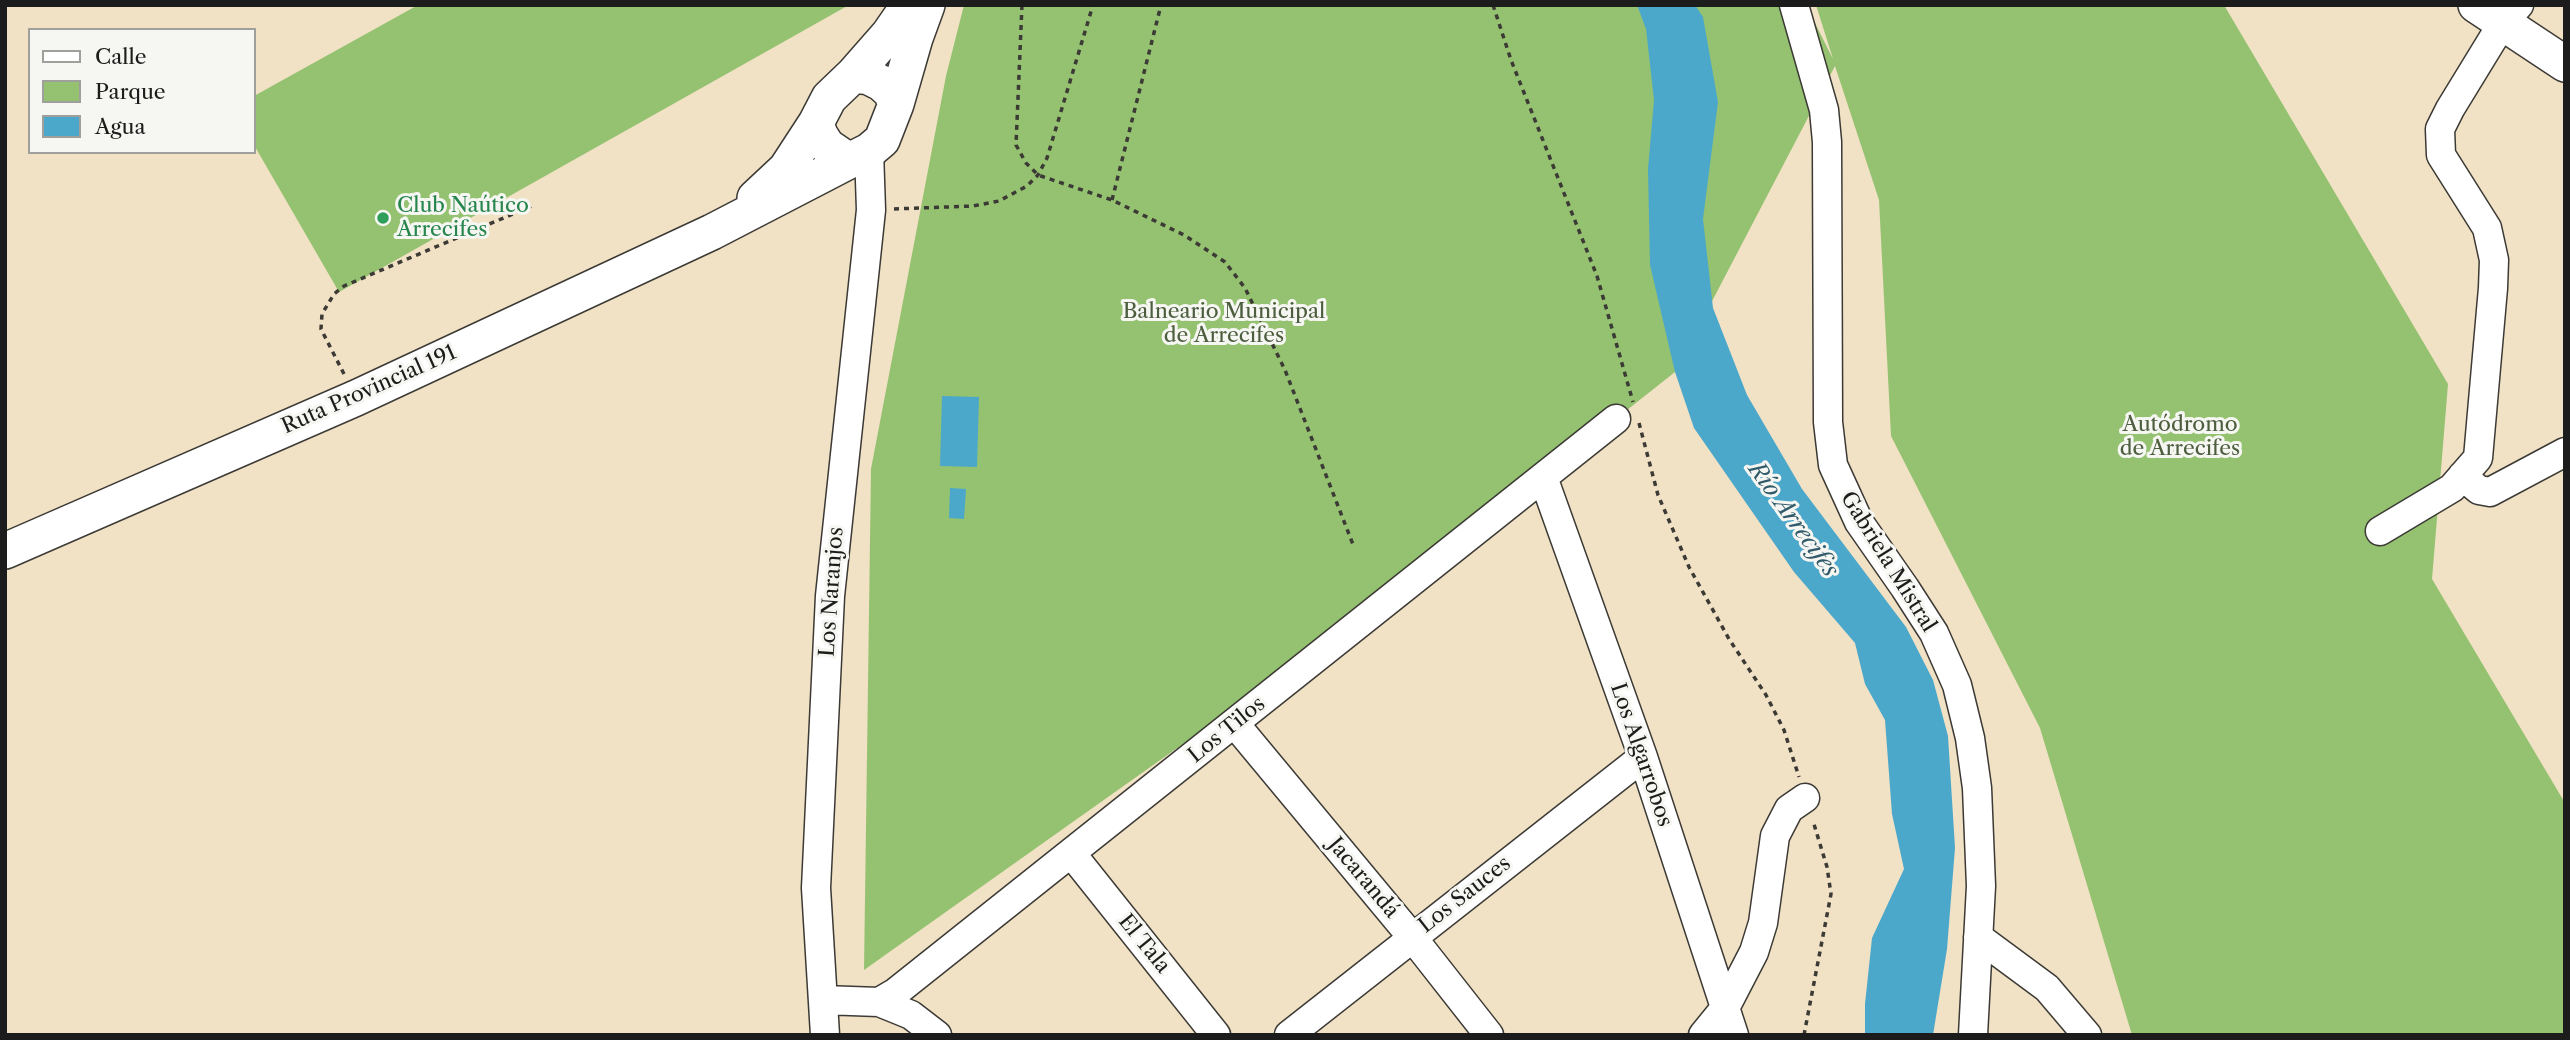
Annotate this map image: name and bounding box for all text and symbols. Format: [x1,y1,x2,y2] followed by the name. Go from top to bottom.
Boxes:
[28,28,256,154] legend
[95,44,147,69] text: Calle
[95,79,166,104] text: Parque
[95,114,146,139] text: Agua
[397,193,529,243] place label: Club Naútico Arrecifes
[375,210,391,226] marker: Club Naútico Arrecifes
[1123,299,1325,349] park label: Balneario Municipal de Arrecifes
[278,340,460,440] street label: Ruta Provincial 191
[2120,412,2240,462] park label: Autódromo de Arrecifes
[1742,457,1844,583] water label: Río Arrecifes
[1835,487,1941,637] street label: Gabriela Mistral
[815,526,849,658] street label: Los Naranjos
[1605,680,1677,830] street label: Los Algarrobos
[1184,691,1270,769] street label: Los Tilos
[1322,833,1404,923] street label: Jacarandá
[1414,851,1516,939] street label: Los Sauces
[1113,909,1175,979] street label: El Tala

